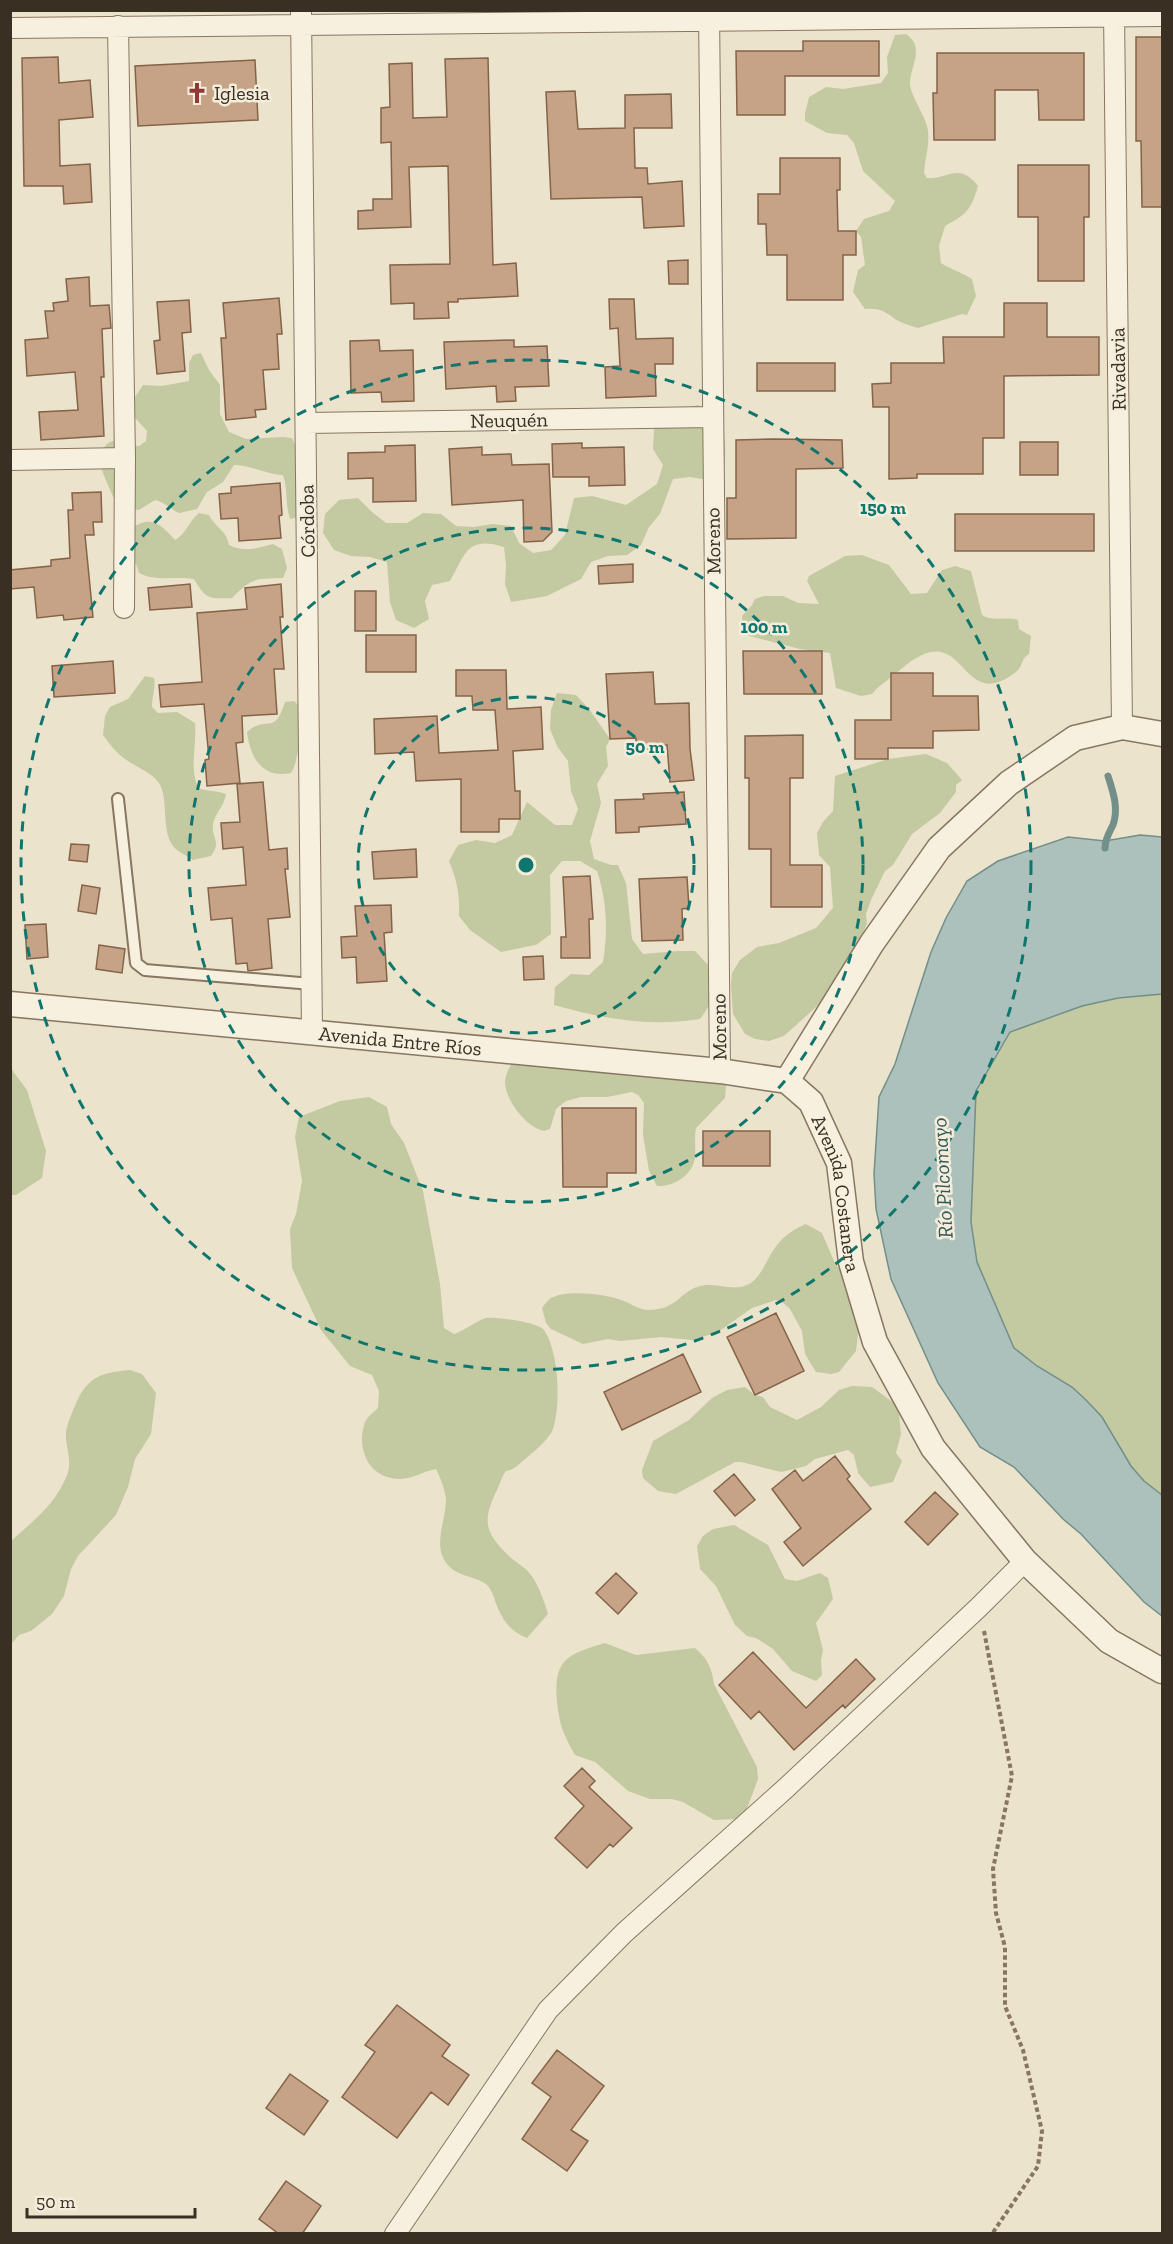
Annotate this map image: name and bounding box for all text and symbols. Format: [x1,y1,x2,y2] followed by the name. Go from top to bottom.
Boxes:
[185,81,209,105] church icon: Iglesia
[214,81,270,105] place label: Iglesia
[1105,327,1131,411] street label: Rivadavia
[470,407,549,433] street label: Neuquén
[294,484,320,558] street label: Córdoba
[860,497,906,519] text: 150 m
[700,507,726,575] street label: Moreno
[740,616,788,638] text: 100 m
[626,736,665,758] text: 50 m
[516,855,536,875] centre of rings
[706,993,732,1061] street label: Moreno
[318,1021,483,1060] street label: Avenida Entre Ríos
[806,1111,865,1275] street label: Avenida Costanera
[926,1117,958,1239] water label: Río Pilcomayo
[27,2181,195,2219] scale bar
[36,2191,76,2213] text: 50 m

